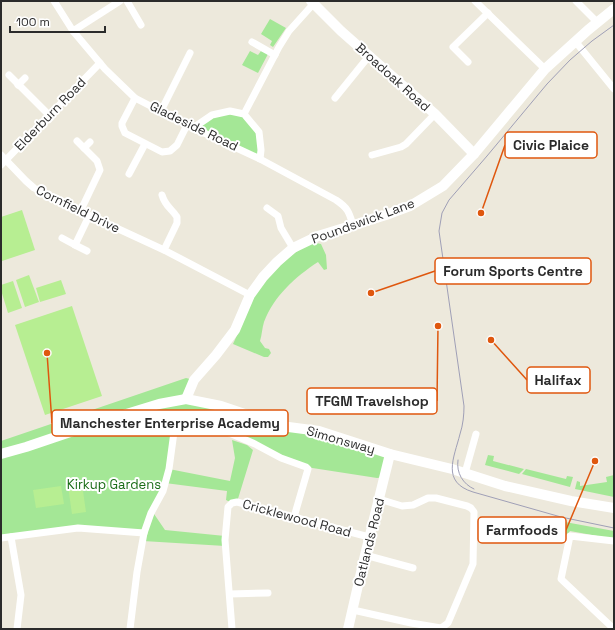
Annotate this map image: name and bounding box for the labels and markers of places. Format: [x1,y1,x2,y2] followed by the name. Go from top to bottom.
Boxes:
[505,132,597,158] callout: Civic Plaice
[435,258,591,284] callout: Forum Sports Centre
[527,367,590,393] callout: Halifax
[307,388,437,414] callout: TFGM Travelshop
[52,410,288,436] callout: Manchester Enterprise Academy
[478,517,566,543] callout: Farmfoods

